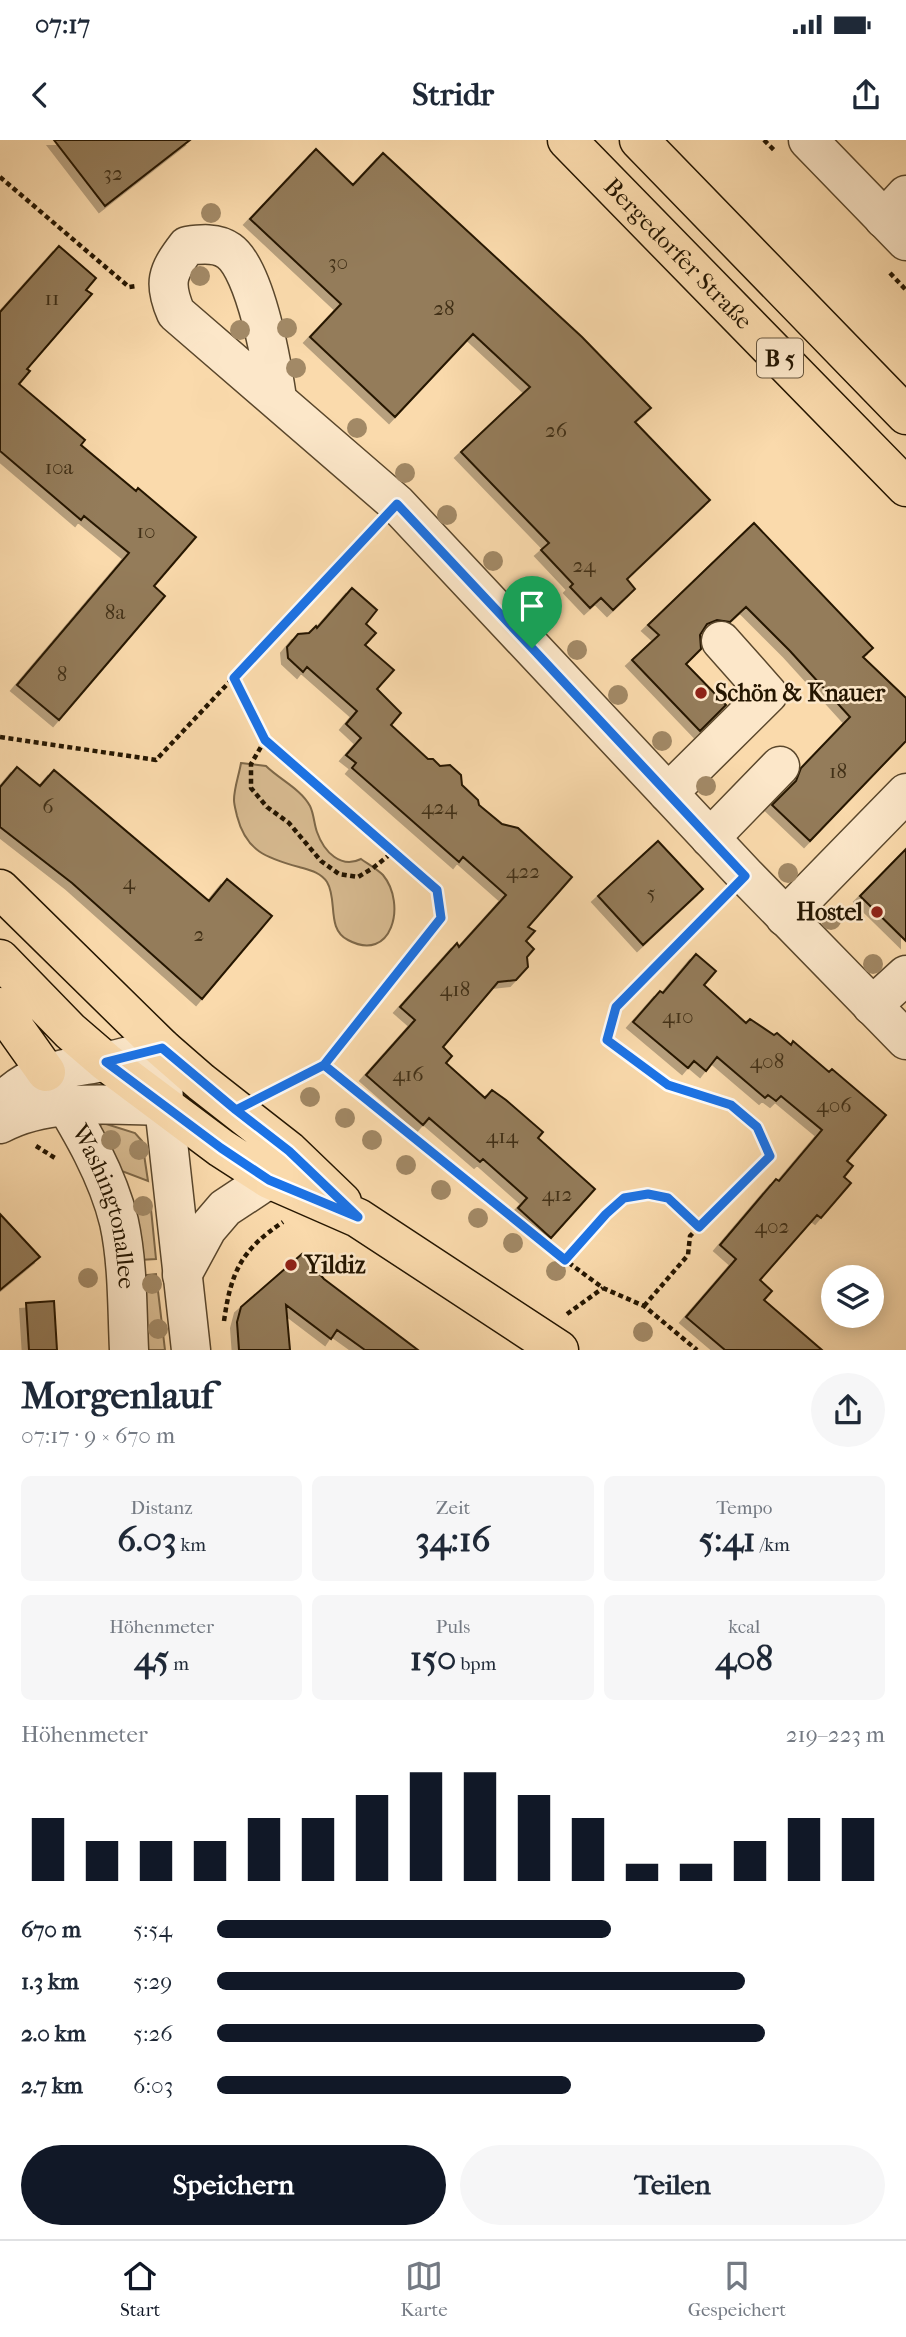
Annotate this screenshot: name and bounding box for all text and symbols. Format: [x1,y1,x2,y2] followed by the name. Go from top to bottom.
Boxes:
[35,9,90,40] text: 07:17
[21,76,59,114] icon: back
[412,76,494,113] text: Stridr
[847,76,885,114] icon: share
[103,161,123,185] house number: 32
[598,172,758,335] street label: Bergedorfer Straße
[328,250,348,274] house number: 30
[45,286,60,310] house number: 11
[433,296,455,320] house number: 28
[757,338,803,378] road number: B 5
[545,418,568,442] house number: 26
[45,455,74,479] house number: 10a
[137,519,155,543] house number: 10
[572,553,596,577] house number: 24
[502,576,562,648] pin
[513,587,551,625] icon: arrive
[105,600,125,624] house number: 8a
[57,662,67,686] house number: 8
[715,679,886,707] place label: Schön & Knauer
[693,685,709,701] marker: Schön & Knauer
[829,759,847,783] house number: 18
[42,794,54,818] house number: 6
[421,795,457,819] house number: 424
[506,859,540,883] house number: 422
[123,870,136,894] house number: 4
[646,881,656,905] house number: 5
[796,898,863,926] place label: Hostel
[869,904,885,920] marker: Hostel
[194,922,205,946] house number: 2
[440,977,470,1001] house number: 418
[662,1004,694,1028] house number: 410
[750,1049,784,1073] house number: 408
[392,1062,424,1086] house number: 416
[816,1093,852,1117] house number: 406
[65,1119,141,1290] street label: Washingtonallee
[486,1124,519,1148] house number: 414
[542,1182,573,1206] house number: 412
[755,1214,790,1238] house number: 402
[303,1251,366,1279] place label: Yildiz
[283,1257,299,1273] marker: Yildiz
[821,1265,884,1328] map controls
[821,1265,884,1328] button: layers
[21,1373,214,1418] text: Morgenlauf
[811,1373,885,1447] button: share
[21,1422,175,1449] text: 07:17 · 9 × 670 m
[131,1497,193,1519] text: Distanz
[436,1497,470,1519] text: Zeit
[716,1497,773,1519] text: Tempo
[117,1519,177,1560] text: 6.03
[416,1519,490,1560] text: 34:16
[699,1519,756,1560] text: 5:41
[177,1534,206,1556] text: km
[756,1534,790,1556] text: /km
[109,1616,214,1638] text: Höhenmeter
[436,1616,470,1638] text: Puls
[728,1616,760,1638] text: kcal
[134,1638,169,1679] text: 45
[410,1638,456,1679] text: 150
[716,1638,773,1679] text: 408
[169,1653,189,1675] text: m
[456,1653,496,1675] text: bpm
[21,1721,148,1748] text: Höhenmeter
[786,1721,885,1748] text: 219–223 m
[21,1916,81,1943] text: 670 m
[133,1916,172,1943] text: 5:54
[21,1968,79,1995] text: 1.3 km
[133,1968,172,1995] text: 5:29
[21,2020,86,2047] text: 2.0 km
[133,2020,173,2047] text: 5:26
[21,2072,83,2099] text: 2.7 km
[133,2072,173,2099] text: 6:03
[21,2145,446,2225] button: Speichern
[460,2145,885,2225] button: Teilen
[120,2257,160,2321] tab: Start
[400,2257,448,2321] tab: Karte
[688,2257,786,2321] tab: Gespeichert

